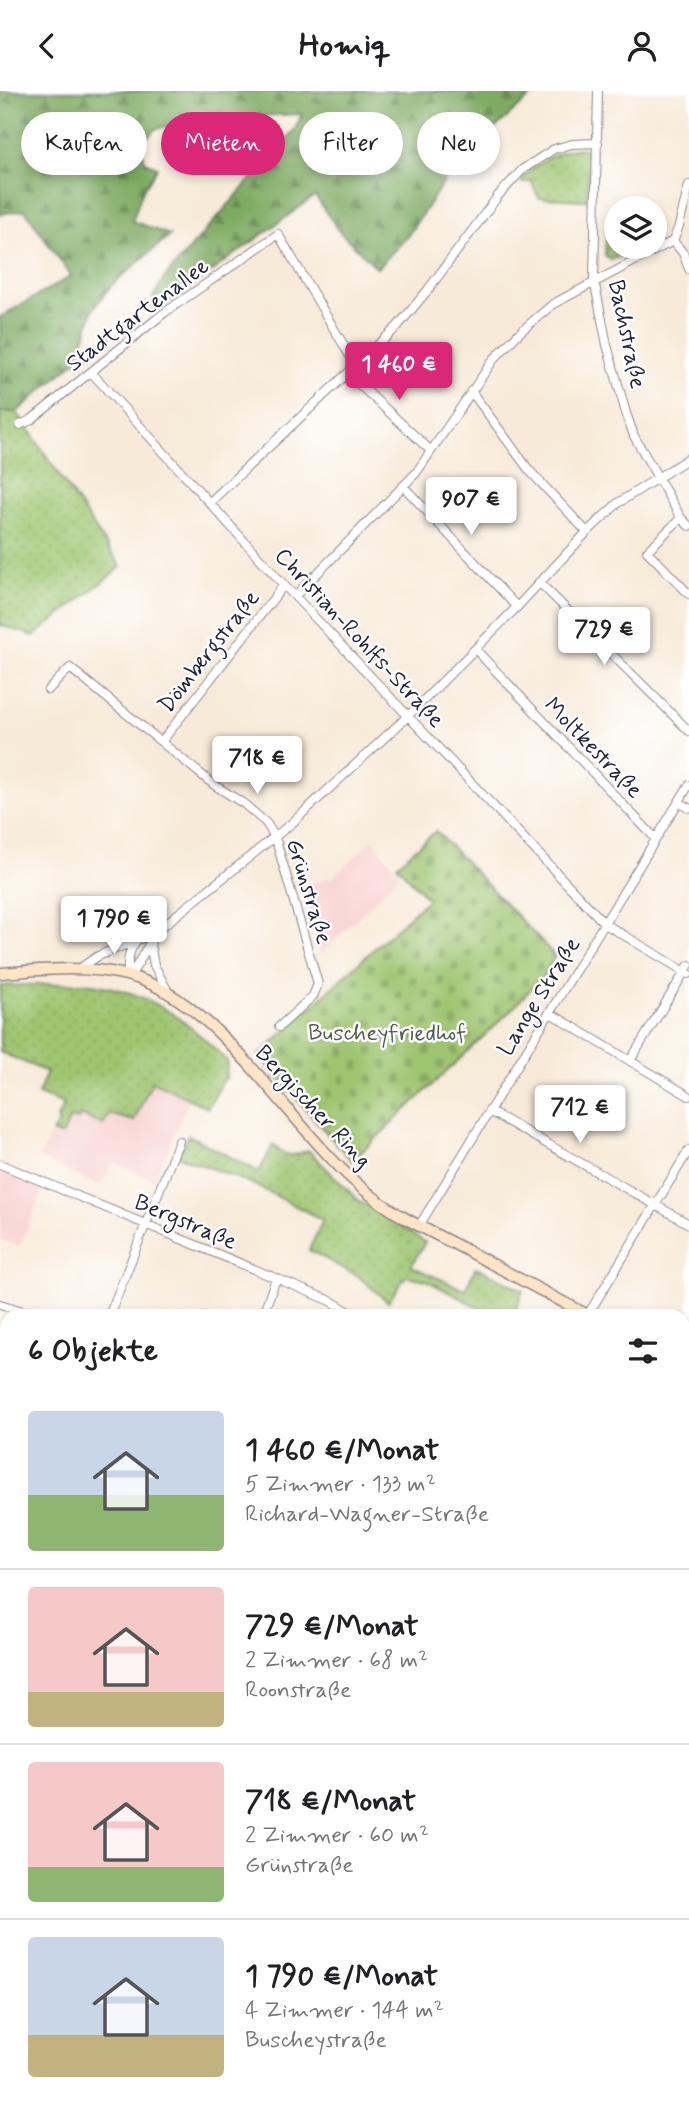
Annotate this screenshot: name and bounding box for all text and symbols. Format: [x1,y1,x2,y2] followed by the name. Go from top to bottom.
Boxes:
[299,25,390,67] text: Homiq
[28,27,66,65] icon: back
[623,27,661,65] icon: person
[21,112,147,175] chip: Kaufen
[161,112,285,175] chip: Mieten
[299,112,403,175] chip: Filter
[417,112,500,175] chip: Neu
[604,196,667,259] map controls
[604,196,667,259] button: layers
[61,252,217,381] street label: Stadtgartenallee
[600,277,652,391] street label: Bachstraße
[334,343,464,402] pin: 1 460 €
[361,350,437,380] text: 1 460 €
[422,477,520,537] pin: 907 €
[442,485,500,515] text: 907 €
[267,542,450,735] street label: Christian-Rohlfs-Straße
[152,585,269,721] street label: Dömbergstraße
[555,607,653,667] pin: 729 €
[574,615,634,645] text: 729 €
[537,691,648,805] street label: Moltkestraße
[208,737,306,796] pin: 718 €
[228,744,286,774] text: 718 €
[278,835,338,948] street label: Grünstraße
[49,897,179,956] pin: 1 790 €
[77,904,151,934] text: 1 790 €
[491,932,590,1063] street label: Lange Straße
[308,1019,466,1049] park label: Buscheyfriedhof
[246,1039,378,1177] street label: Bergischer Ring
[531,1086,629,1145] pin: 712 €
[551,1093,609,1123] text: 712 €
[129,1188,241,1260] street label: Bergstraße
[28,1332,158,1371] text: 6 Objekte
[624,1332,662,1370] icon: filters
[245,1431,439,1470] text: 1 460 €/Monat
[84,1439,168,1523] icon: home
[245,1470,436,1500] text: 5 Zimmer · 133 m²
[245,1500,489,1530] text: Richard-Wagner-Straße
[245,1607,419,1646] text: 729 €/Monat
[84,1615,168,1699] icon: home
[245,1646,428,1676] text: 2 Zimmer · 68 m²
[245,1676,351,1706] text: Roonstraße
[245,1782,416,1821] text: 718 €/Monat
[84,1790,168,1874] icon: home
[245,1821,429,1851] text: 2 Zimmer · 60 m²
[245,1851,353,1881] text: Grünstraße
[245,1957,438,1996] text: 1 790 €/Monat
[84,1965,168,2049] icon: home
[245,1996,444,2026] text: 4 Zimmer · 144 m²
[245,2026,387,2056] text: Buscheystraße

